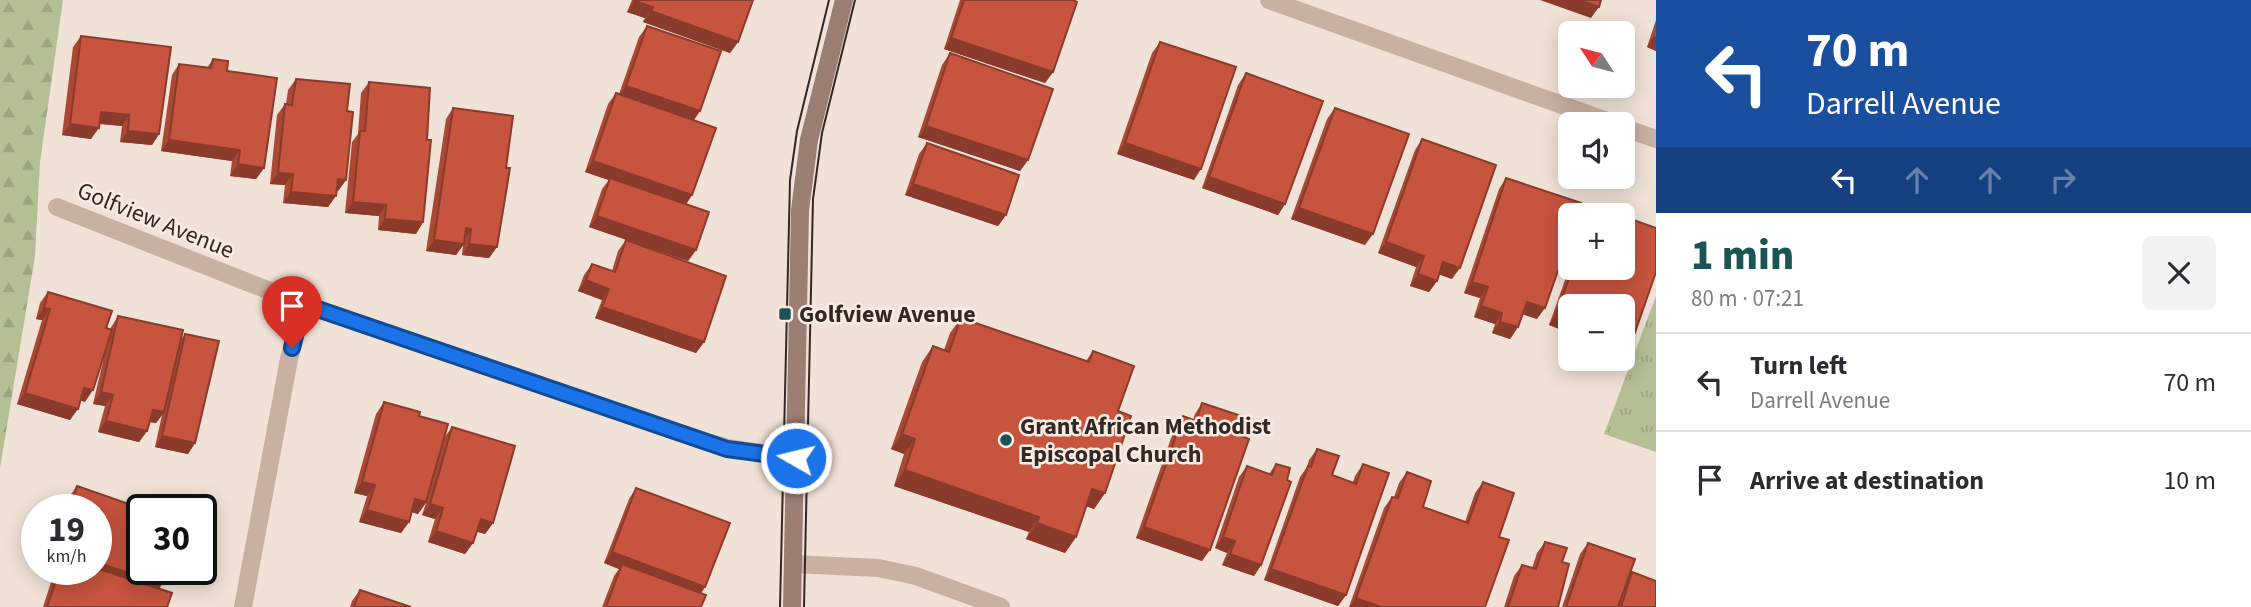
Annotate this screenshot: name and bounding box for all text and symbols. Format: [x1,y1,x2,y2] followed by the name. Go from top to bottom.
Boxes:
[1806,16,1910,86] text: 70 m
[1558,21,1634,98] north arrow
[1558,21,1635,371] map controls
[1691,28,1782,119] icon: left
[1806,81,2001,127] text: Darrell Avenue
[1558,112,1635,189] button: sound
[1825,161,1863,199] icon: left
[1898,161,1936,199] icon: ahead
[1971,161,2009,199] icon: ahead
[2044,161,2082,199] icon: right
[72,173,240,268] street label: Golfview Avenue
[1558,203,1635,280] button: +
[1691,226,1794,286] text: 1 min
[2142,236,2216,310] button: close
[262,276,322,348] pin
[1691,282,1804,315] text: 80 m · 07:21
[273,287,311,325] icon: arrive
[1558,294,1635,371] button: −
[799,297,976,332] place label: Golfview Avenue
[777,306,793,322] marker: Golfview Avenue
[1750,347,1847,384] text: Turn left
[1691,363,1729,401] icon: left
[2163,364,2216,401] text: 70 m
[1750,384,1890,417] text: Darrell Avenue
[1020,409,1271,472] place label: Grant African Methodist Episcopal Church
[759,421,833,495] position arrow
[998,432,1014,448] marker: Grant African Methodist Episcopal Church
[1691,461,1729,499] icon: arrive
[1750,462,1984,499] text: Arrive at destination
[2163,462,2216,499] text: 10 m
[126,494,217,585] speed limit sign: 30
[48,505,85,555] text: 19
[47,544,86,569] text: km/h

